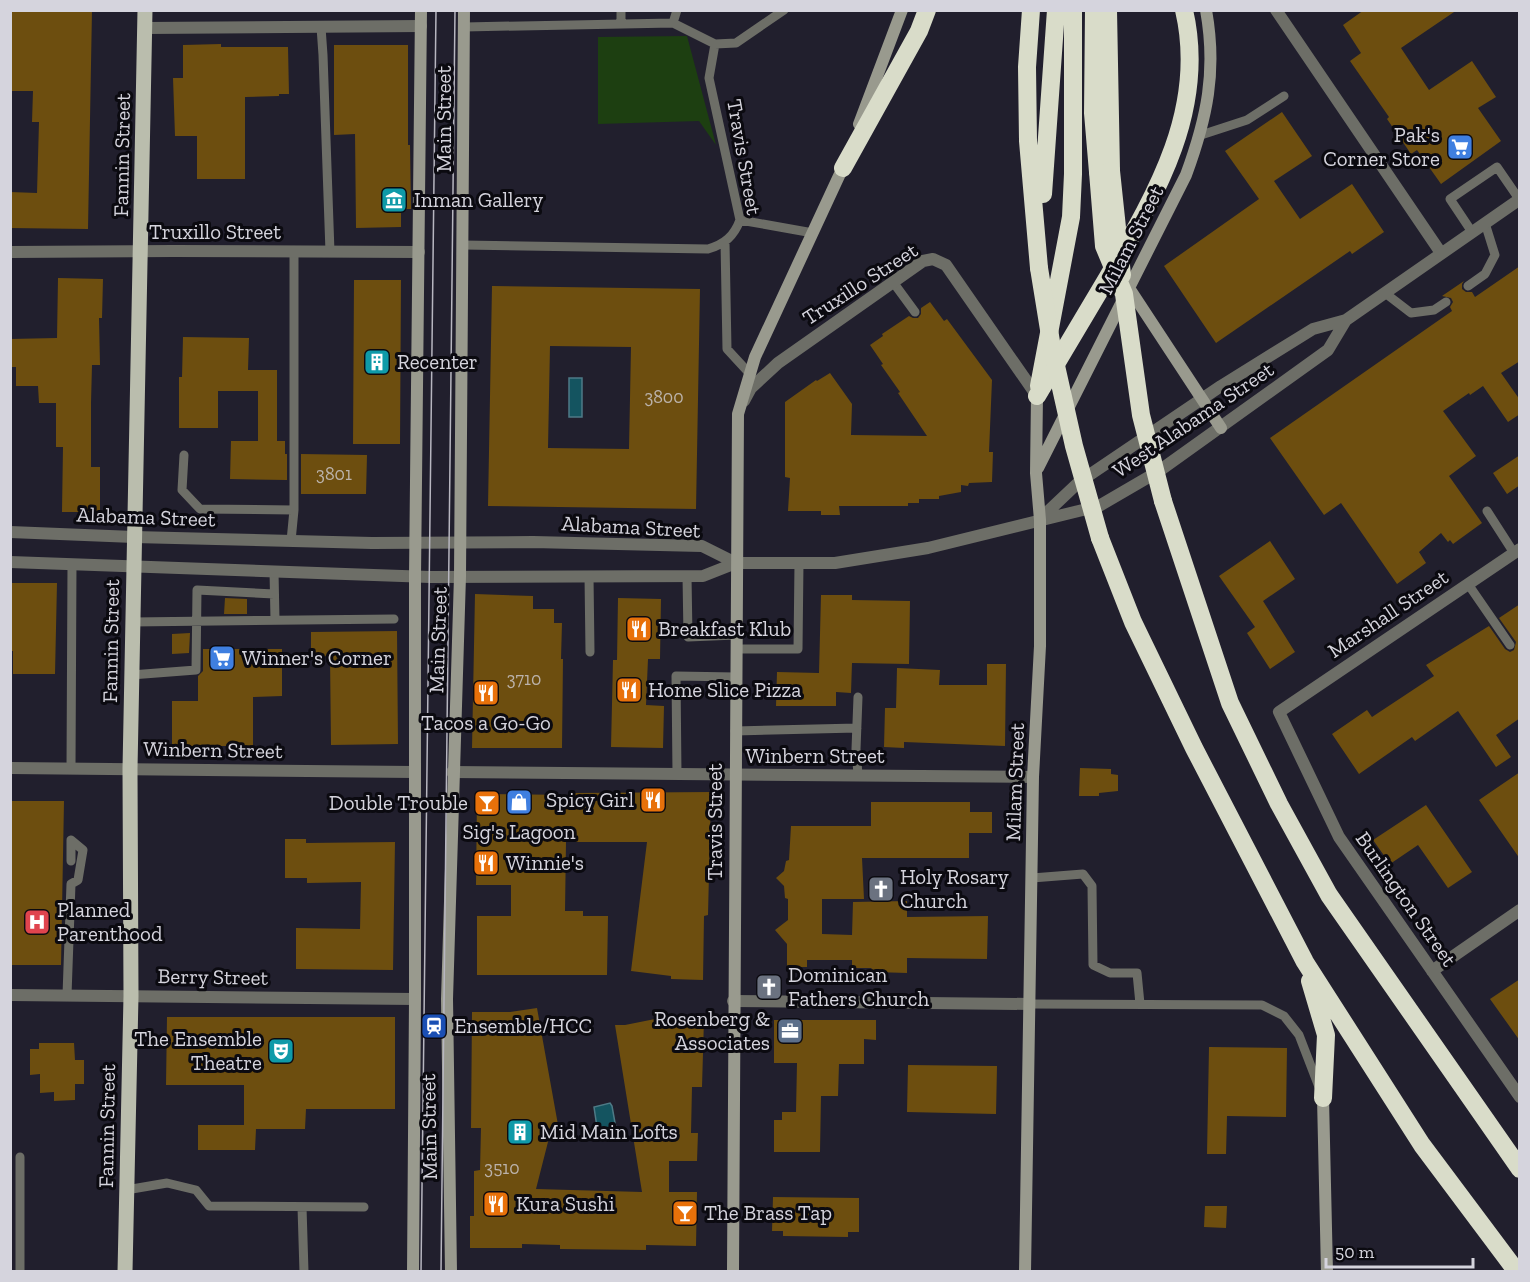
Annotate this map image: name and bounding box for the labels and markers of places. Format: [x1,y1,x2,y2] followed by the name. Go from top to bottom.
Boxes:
[1323,122,1440,171] place label: Pak's Corner Store
[1445,132,1475,162] supermarket icon: Pak's Corner Store
[379,185,409,215] museum icon: Inman Gallery
[414,187,543,212] place label: Inman Gallery
[362,347,392,377] building icon: Recenter
[397,349,478,374] place label: Recenter
[624,614,654,644] restaurant icon: Breakfast Klub
[658,616,791,641] place label: Breakfast Klub
[207,643,237,673] supermarket icon: Winner's Corner
[242,645,392,670] place label: Winner's Corner
[614,675,644,705] restaurant icon: Home Slice Pizza
[648,677,801,702] place label: Home Slice Pizza
[471,678,501,708] restaurant icon: Tacos a Go-Go
[421,710,551,735] place label: Tacos a Go-Go
[638,785,668,815] restaurant icon: Spicy Girl
[504,787,534,817] shop icon: Sig's Lagoon
[546,787,634,812] place label: Spicy Girl
[472,788,502,818] bar icon: Double Trouble
[329,790,468,815] place label: Double Trouble
[462,819,576,844] place label: Sig's Lagoon
[471,848,501,878] restaurant icon: Winnie's
[506,850,584,875] place label: Winnie's
[900,864,1009,913] place label: Holy Rosary Church
[866,874,896,904] church icon: Holy Rosary Church
[57,897,163,946] place label: Planned Parenthood
[22,907,52,937] hospital icon: Planned Parenthood
[788,962,929,1011] place label: Dominican Fathers Church
[754,972,784,1002] church icon: Dominican Fathers Church
[654,1006,770,1055] place label: Rosenberg & Associates
[419,1011,449,1041] station icon: Ensemble/HCC
[454,1013,592,1038] place label: Ensemble/HCC
[775,1016,805,1046] office icon: Rosenberg & Associates
[134,1026,262,1075] place label: The Ensemble Theatre
[266,1036,296,1066] theatre icon: The Ensemble Theatre
[505,1117,535,1147] building icon: Mid Main Lofts
[540,1119,678,1144] place label: Mid Main Lofts
[481,1189,511,1219] restaurant icon: Kura Sushi
[516,1191,615,1216] place label: Kura Sushi
[670,1198,700,1228] bar icon: The Brass Tap
[704,1200,832,1225] place label: The Brass Tap

